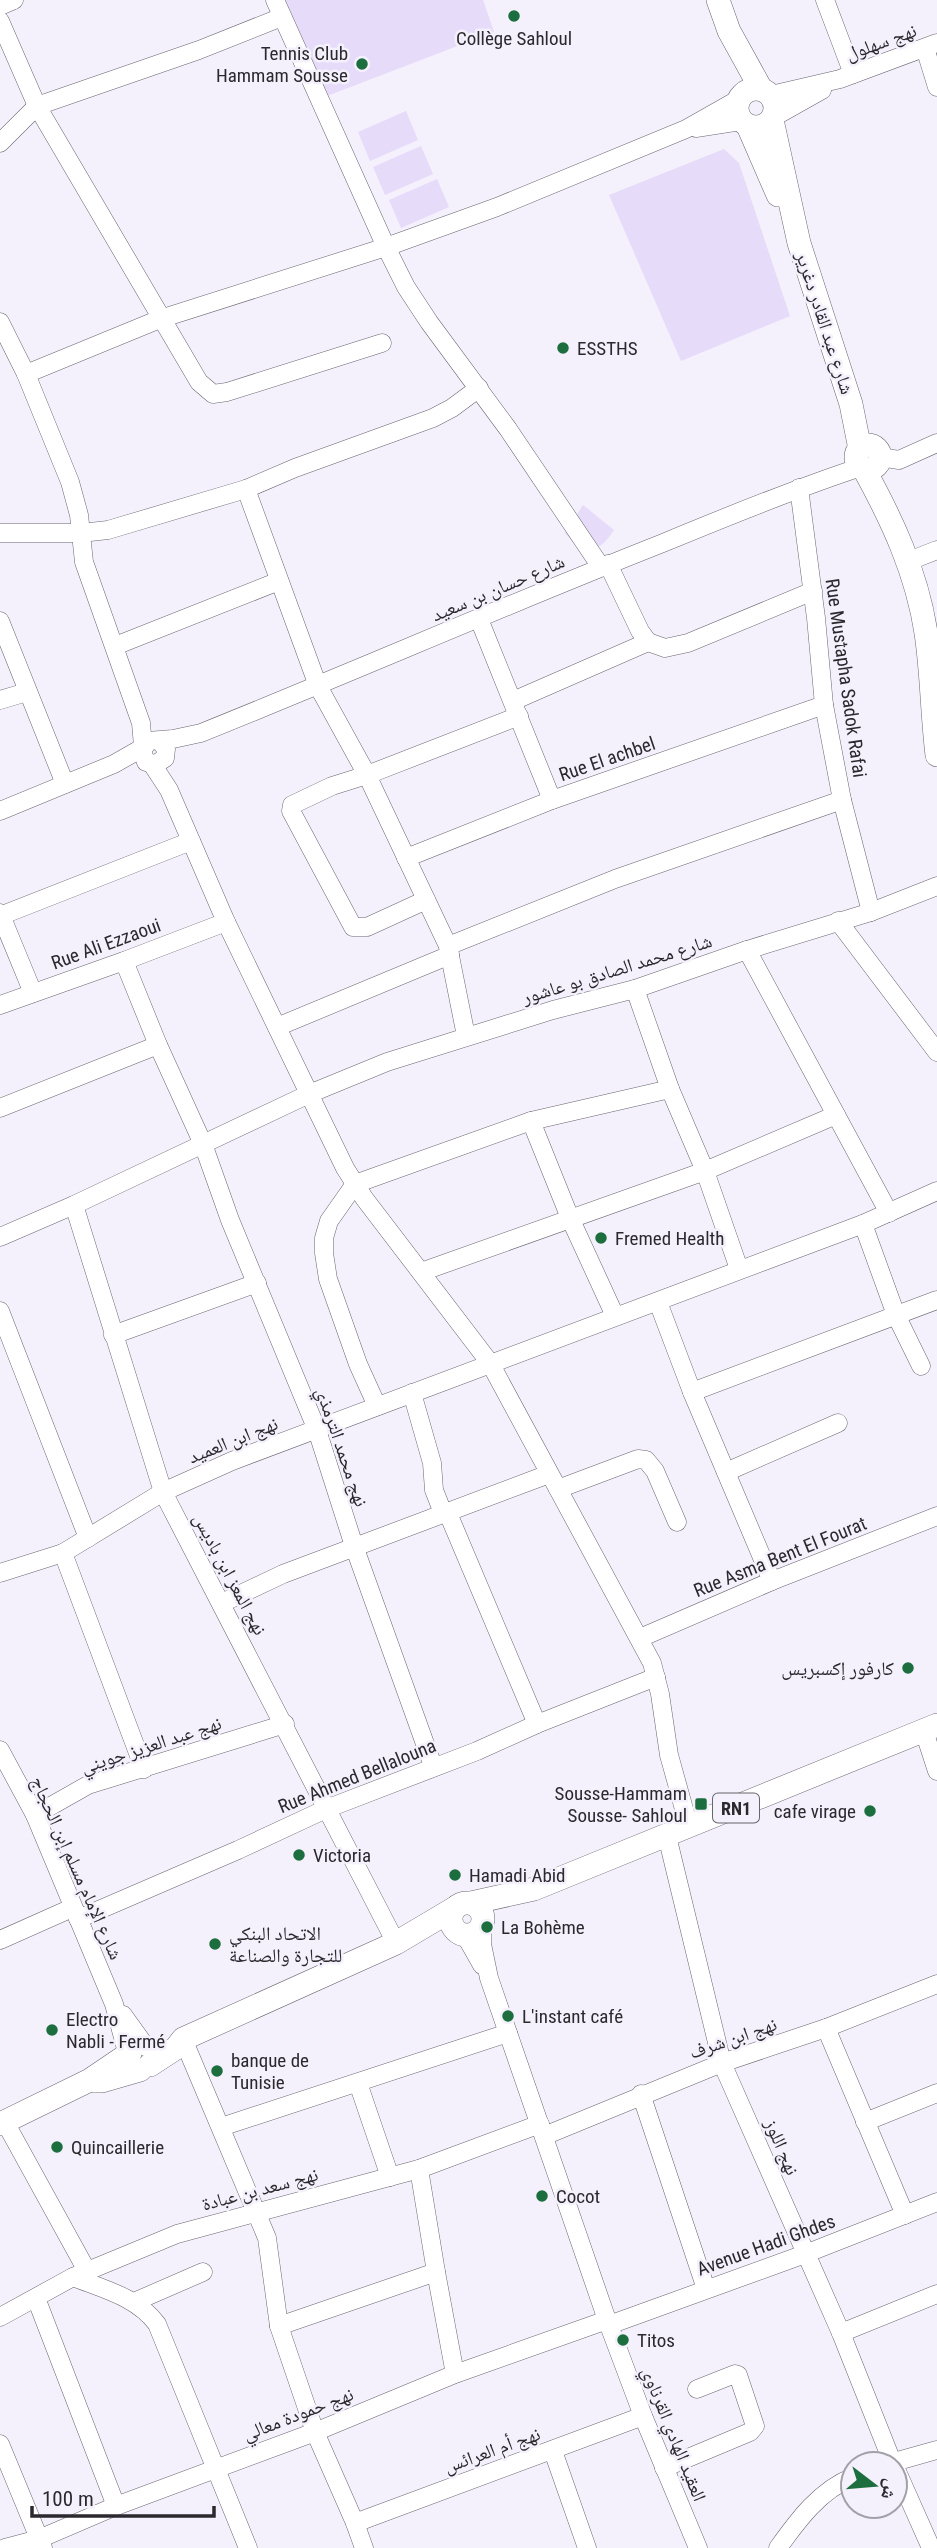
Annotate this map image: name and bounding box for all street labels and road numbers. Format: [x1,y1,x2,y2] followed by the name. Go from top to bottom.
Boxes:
[842,19,920,66] street label: نهج سهلول
[791,248,859,397] street label: شارع عبد القادر دغرير
[428,550,568,626] street label: شارع حسان بن سعيد
[821,577,871,779] street label: Rue Mustapha Sadok Rafai
[556,732,658,786] street label: Rue El achbel
[48,914,164,974] street label: Rue Ali Ezzaoui
[518,929,715,1009] street label: شارع محمد الصادق بو عاشور
[307,1384,373,1511] street label: نهج محمد الترمذي
[185,1412,282,1469] street label: نهج ابن العميد
[187,1509,272,1639] street label: نهج المعز ابن باديس
[690,1512,870,1602] street label: Rue Asma Bent El Fourat
[78,1711,226,1782] street label: نهج عبد العزيز جويني
[275,1734,439,1818] street label: Rue Ahmed Bellalouna
[24,1773,128,1964] street label: شارع اﻹمام مسلم إبن الحجاج
[713,1794,759,1822] road number: RN1
[686,2012,780,2065] street label: نهج ابن شرف
[759,2114,804,2179] street label: نهج اللوز
[199,2162,321,2217] street label: نهج سعد بن عبادة
[694,2209,838,2281] street label: Avenue Hadi Ghdes
[633,2363,711,2506] street label: العقيد الهادي القرناوي
[239,2382,358,2449] street label: نهج حمودة معالي
[441,2422,544,2480] street label: نهج أم العرائس

